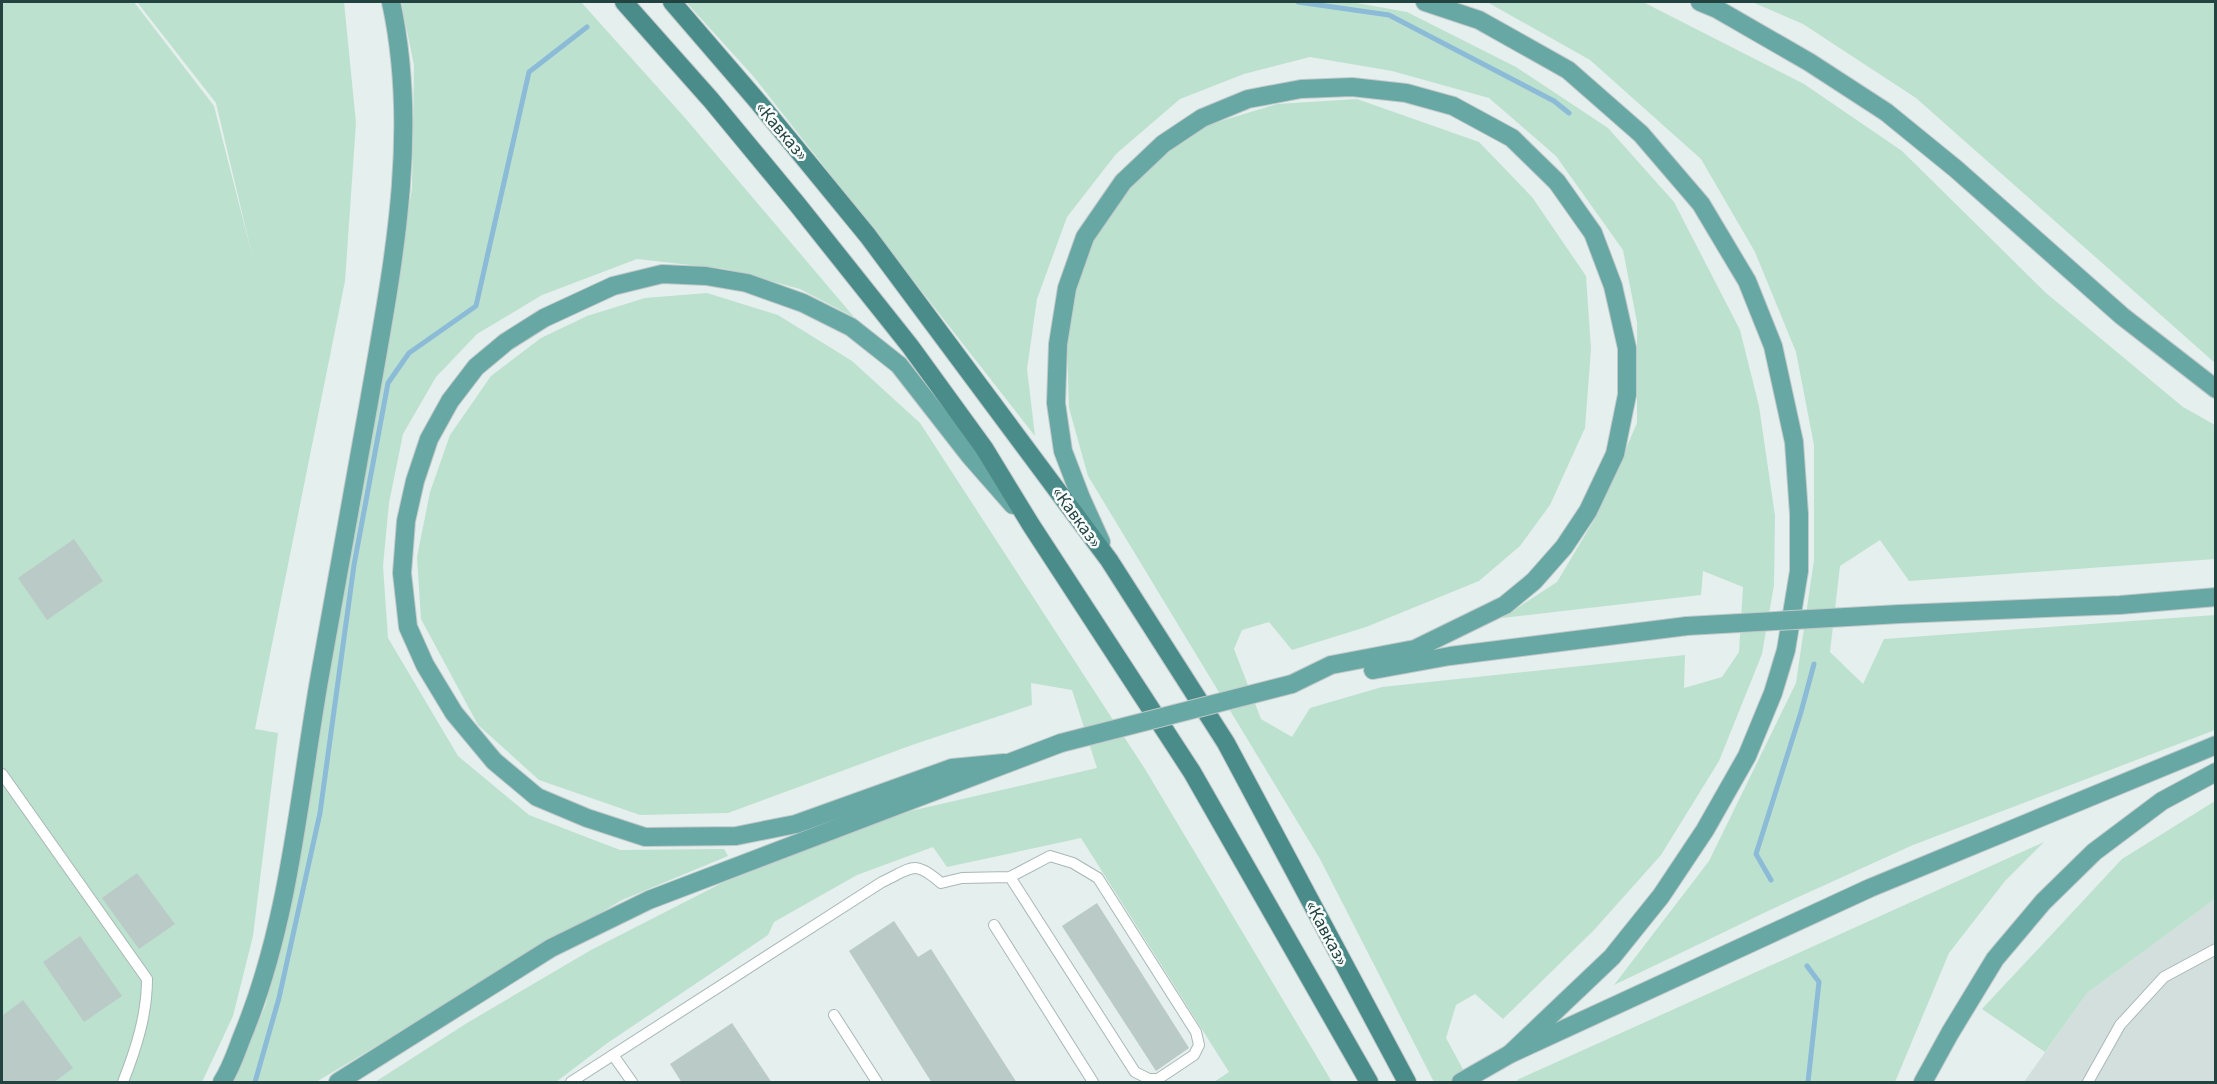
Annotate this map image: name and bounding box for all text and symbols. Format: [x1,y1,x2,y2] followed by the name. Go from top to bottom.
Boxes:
[750,96,814,166] street label: «Кавказ»
[1046,482,1107,553] street label: «Кавказ»
[1299,896,1354,970] street label: «Кавказ»

